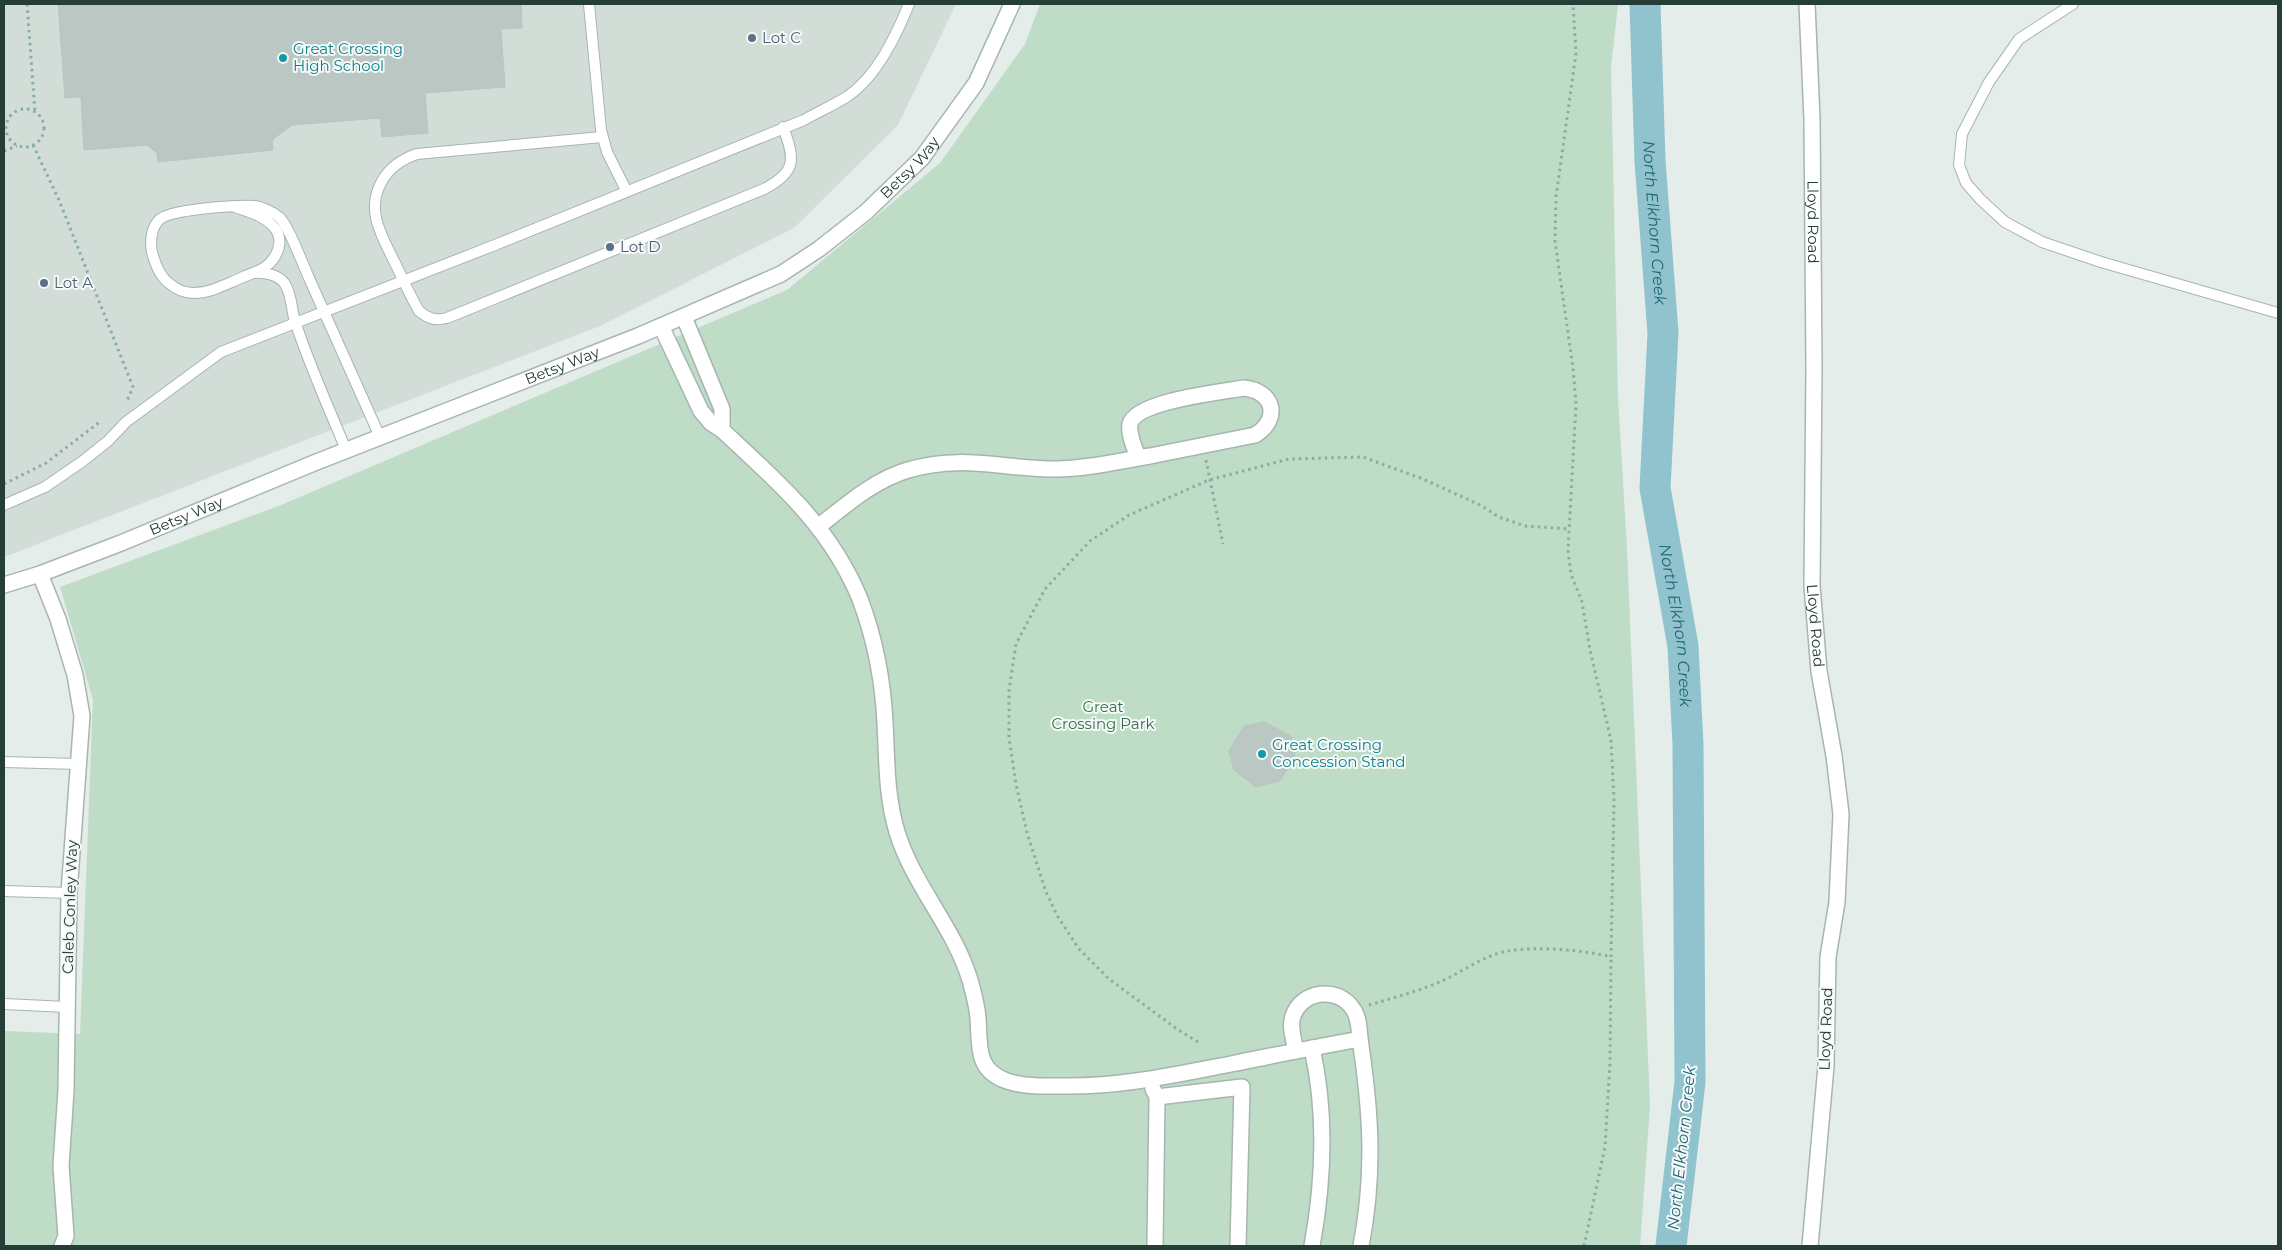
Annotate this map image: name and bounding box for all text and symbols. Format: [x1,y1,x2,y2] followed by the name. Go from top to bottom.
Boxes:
[762,28,801,47] place label: Lot C
[746,32,758,44] marker: Lot C
[293,39,403,75] place label: Great Crossing High School
[277,52,289,64] marker: Great Crossing High School
[876,132,944,202] street label: Betsy Way
[1639,140,1670,307] water label: North Elkhorn Creek
[1803,180,1823,264] street label: Lloyd Road
[620,237,661,256] place label: Lot D
[604,241,616,253] marker: Lot D
[54,273,93,292] place label: Lot A
[38,277,50,289] marker: Lot A
[522,342,603,388] street label: Betsy Way
[146,491,227,539] street label: Betsy Way
[1655,542,1695,709] water label: North Elkhorn Creek
[1803,583,1829,668] street label: Lloyd Road
[1051,697,1155,733] park label: Great Crossing Park
[1272,735,1406,771] place label: Great Crossing Concession Stand
[1256,748,1268,760] marker: Great Crossing Concession Stand
[58,839,81,974] street label: Caleb Conley Way
[1815,987,1836,1071] street label: Lloyd Road
[1663,1064,1700,1231] water label: North Elkhorn Creek

